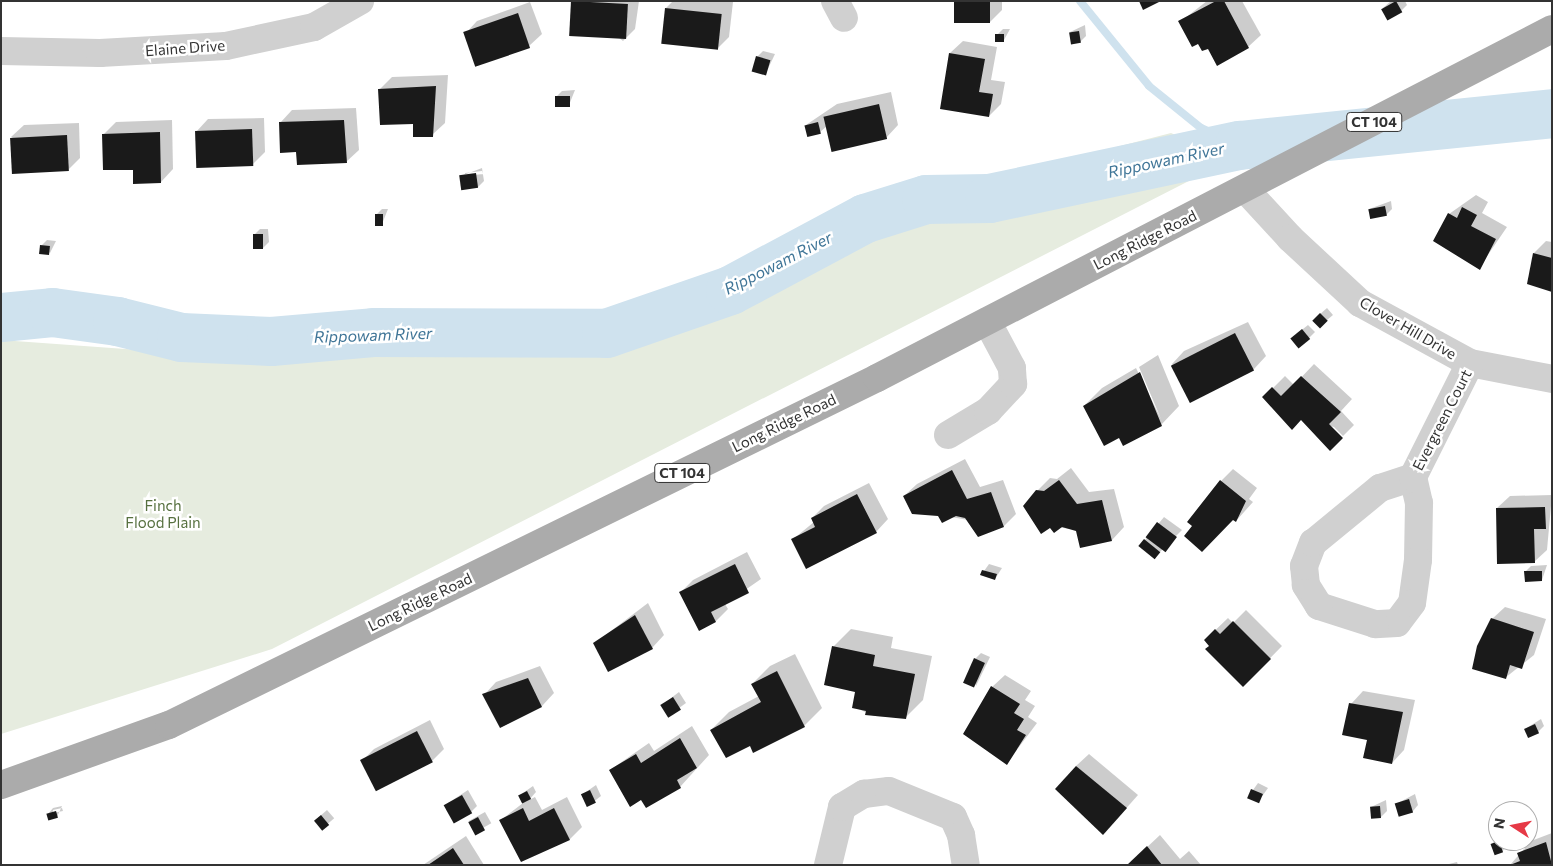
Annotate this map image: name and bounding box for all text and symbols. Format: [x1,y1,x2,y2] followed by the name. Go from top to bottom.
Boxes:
[144,36,226,60] street label: Elaine Drive
[1345,110,1403,134] road number: CT 104
[1106,138,1226,182] water label: Rippowam River
[1090,206,1200,274] street label: Long Ridge Road
[721,228,835,298] water label: Rippowam River
[1356,293,1460,363] street label: Clover Hill Drive
[313,323,433,347] water label: Rippowam River
[1409,366,1475,474] street label: Evergreen Court
[729,390,839,456] street label: Long Ridge Road
[653,462,711,484] road number: CT 104
[125,496,201,531] park label: Finch Flood Plain
[365,569,475,635] street label: Long Ridge Road
[1488,801,1538,851] north arrow
[1489,816,1508,830] text: N

